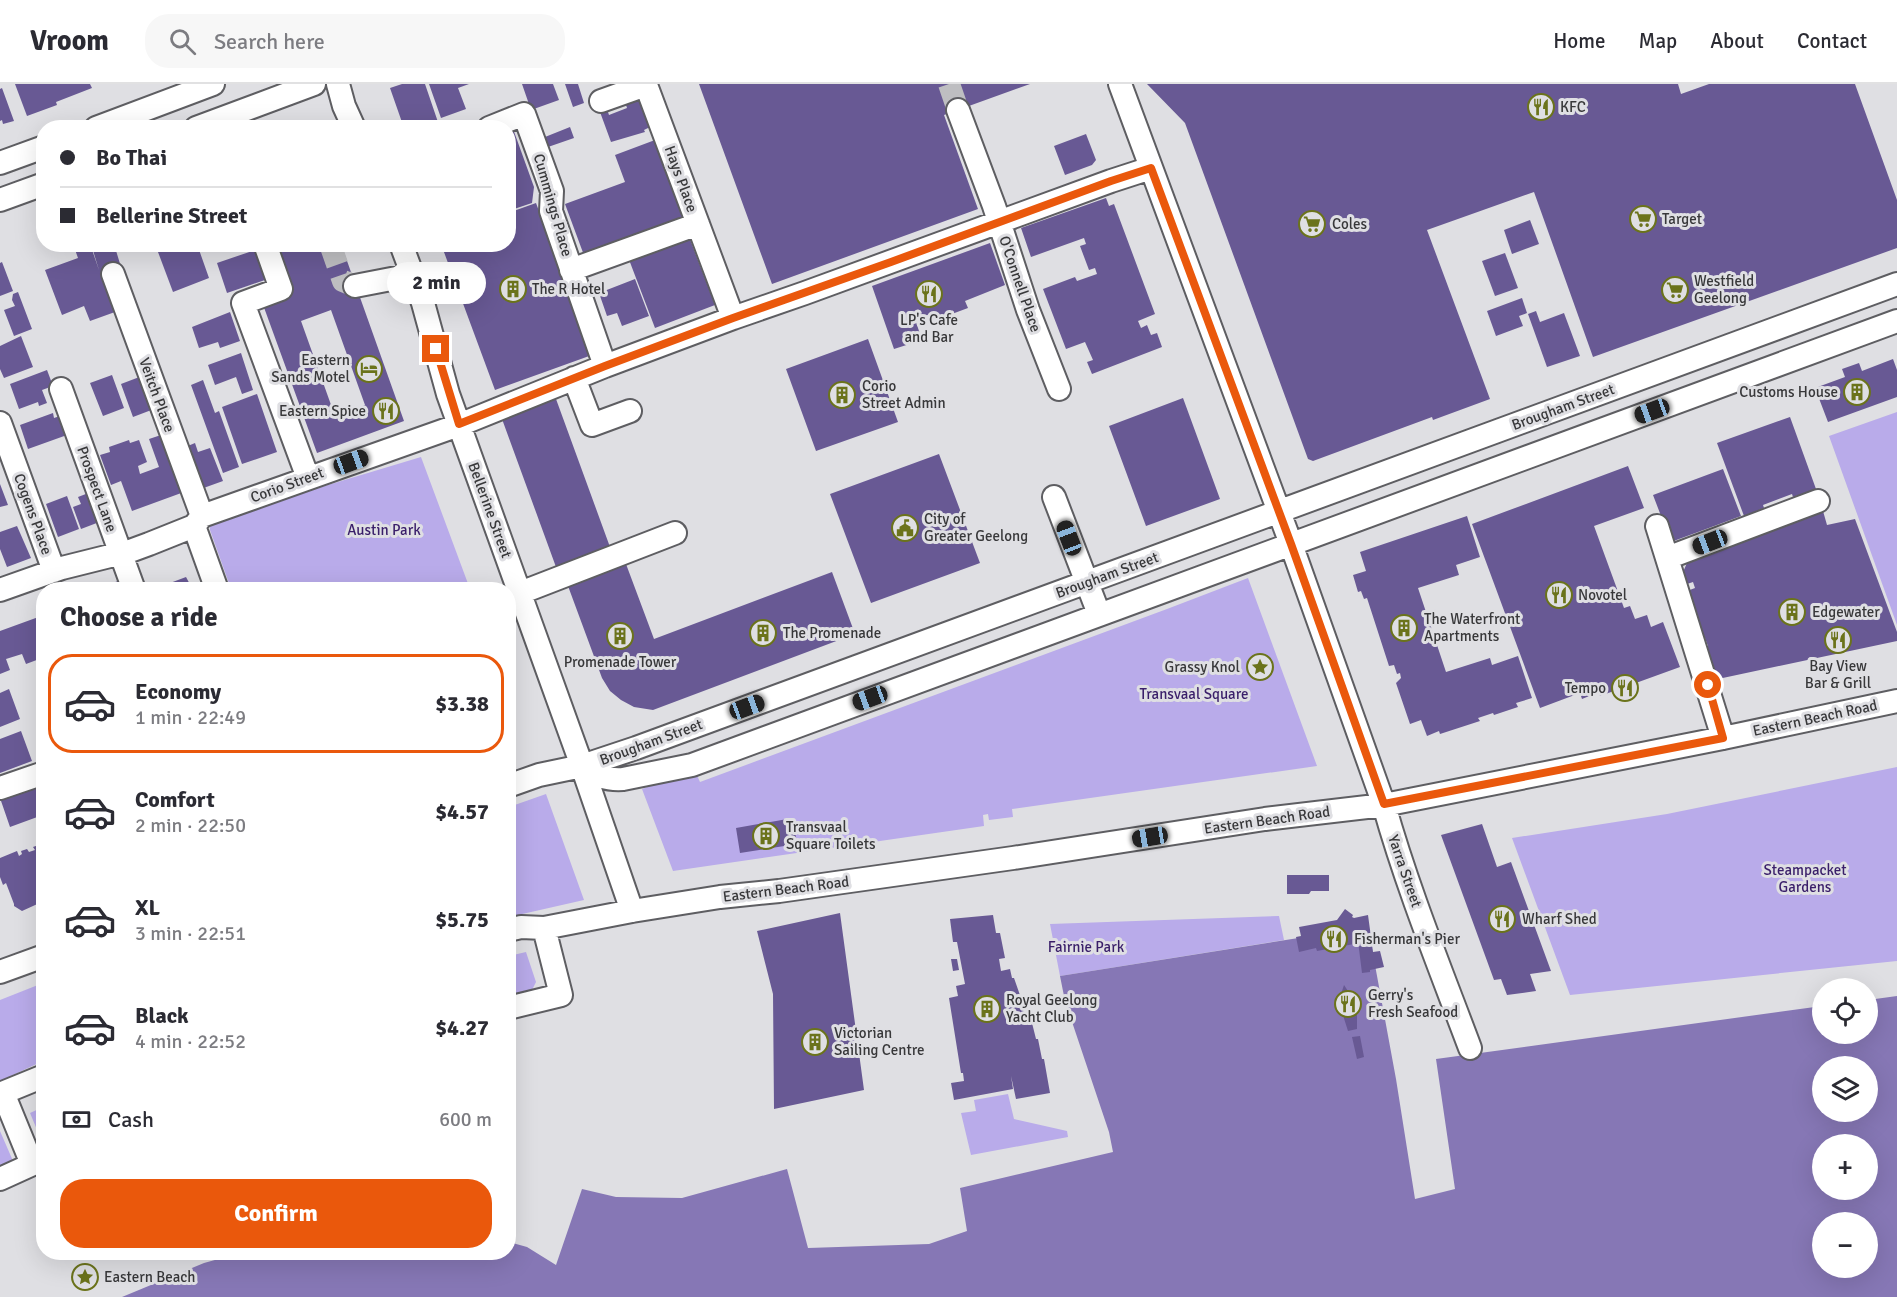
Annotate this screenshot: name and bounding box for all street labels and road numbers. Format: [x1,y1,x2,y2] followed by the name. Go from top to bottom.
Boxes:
[661,143,701,215] street label: Hays Place
[530,152,576,258] street label: Cummings Place
[995,234,1045,334] street label: O'Connell Place
[135,355,179,435] street label: Veitch Place
[1509,380,1617,434] street label: Brougham Street
[73,444,121,534] street label: Prospect Lane
[464,460,516,560] street label: Bellerine Street
[248,463,326,507] street label: Corio Street
[10,471,56,557] street label: Cogens Place
[1053,548,1161,602] street label: Brougham Street
[1751,696,1879,740] street label: Eastern Beach Road
[597,715,705,769] street label: Brougham Street
[1203,802,1331,838] street label: Eastern Beach Road
[1384,832,1426,910] street label: Yarra Street
[722,872,850,906] street label: Eastern Beach Road

